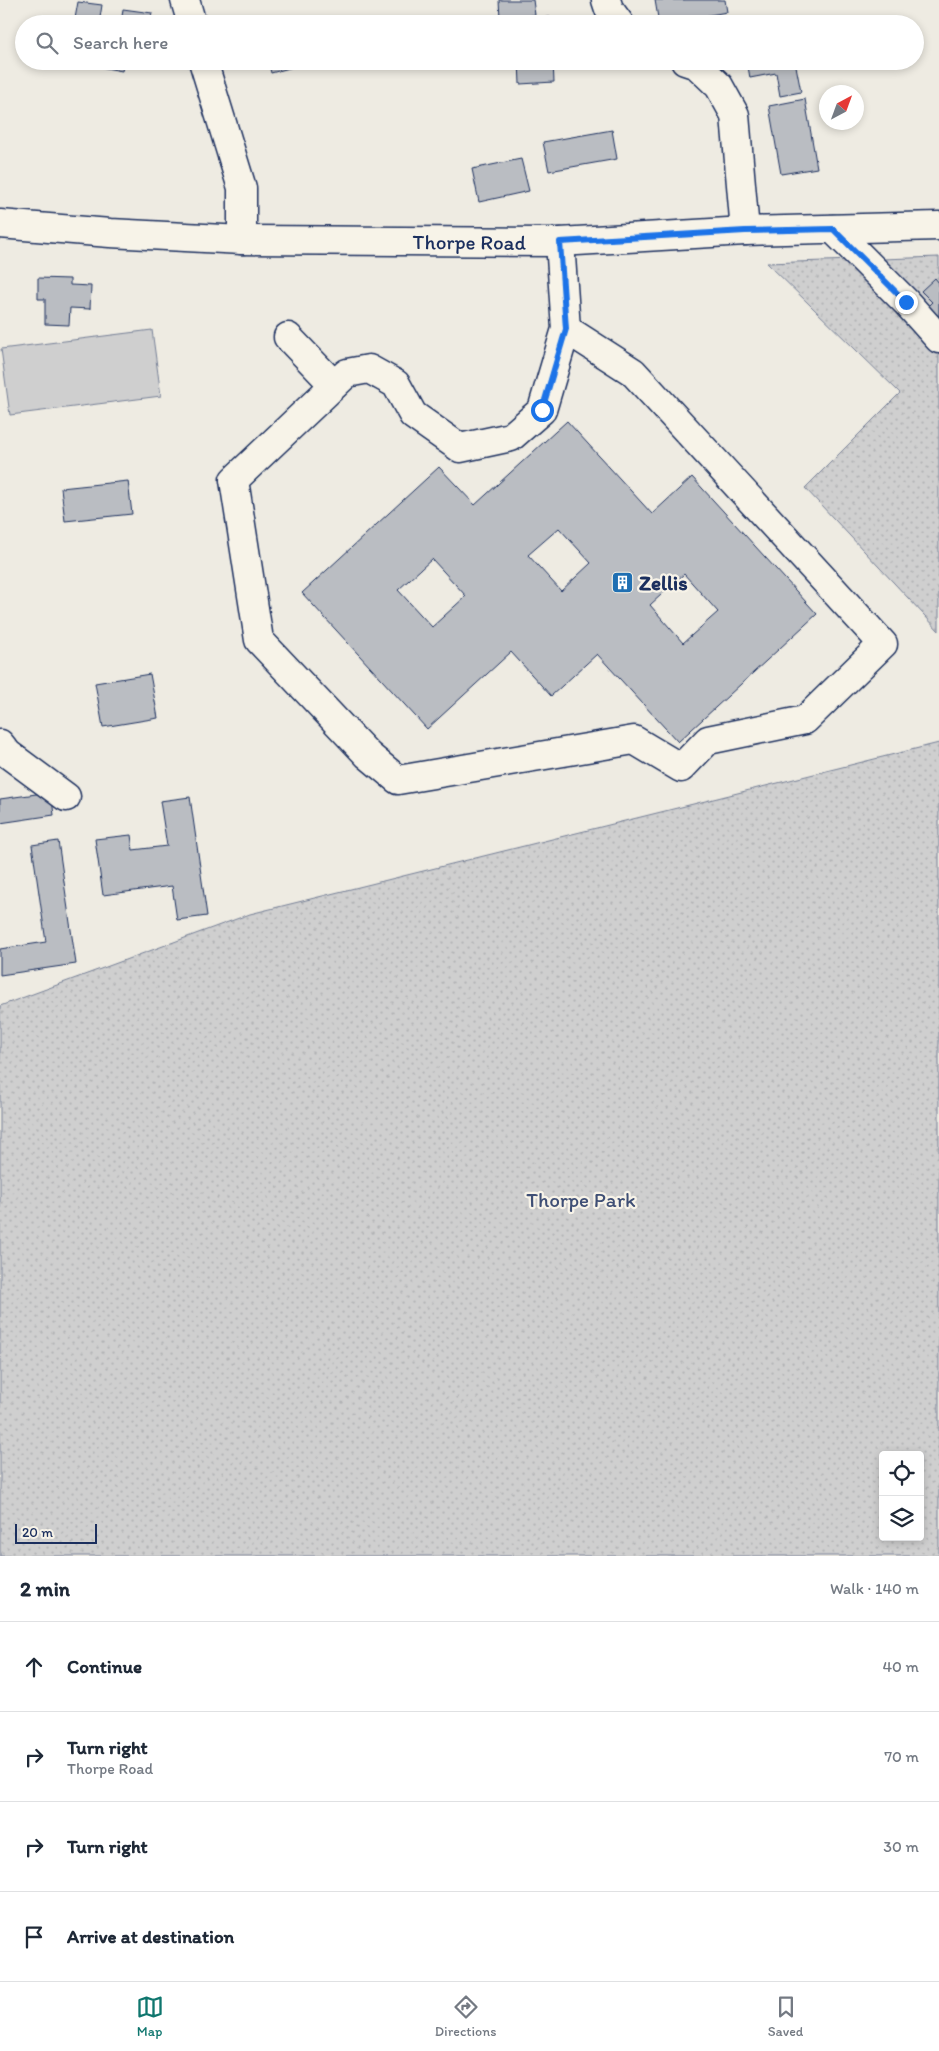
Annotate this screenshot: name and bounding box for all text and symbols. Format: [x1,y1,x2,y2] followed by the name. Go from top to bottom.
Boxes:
[15,15,924,70] search box
[33,29,61,57] icon: search
[73,31,168,54] text: Search here
[819,85,864,130] north arrow
[413,229,527,254] street label: Thorpe Road
[895,291,918,314] route end
[531,399,554,422] route start
[611,570,635,594] building icon: Zellis
[639,570,688,595] place label: Zellis
[526,1187,636,1212] park label: Thorpe Park
[879,1451,924,1541] map controls
[879,1451,924,1496] button: locate
[879,1496,924,1541] button: layers
[15,1521,98,1544] scale bar
[22,1524,53,1541] text: 20 m
[20,1576,70,1601] text: 2 min
[830,1579,919,1598] text: Walk · 140 m
[20,1653,48,1681] icon: ahead
[67,1655,142,1678] text: Continue
[882,1657,919,1676] text: 40 m
[67,1736,148,1759] text: Turn right
[20,1743,48,1771] icon: right
[884,1747,919,1766] text: 70 m
[67,1759,153,1778] text: Thorpe Road
[20,1833,48,1861] icon: right
[67,1835,148,1858] text: Turn right
[883,1837,919,1856] text: 30 m
[20,1923,48,1951] icon: arrive
[67,1925,234,1948] text: Arrive at destination
[136,1993,164,2040] tab: Map
[435,1993,496,2040] tab: Directions
[768,1993,803,2040] tab: Saved

